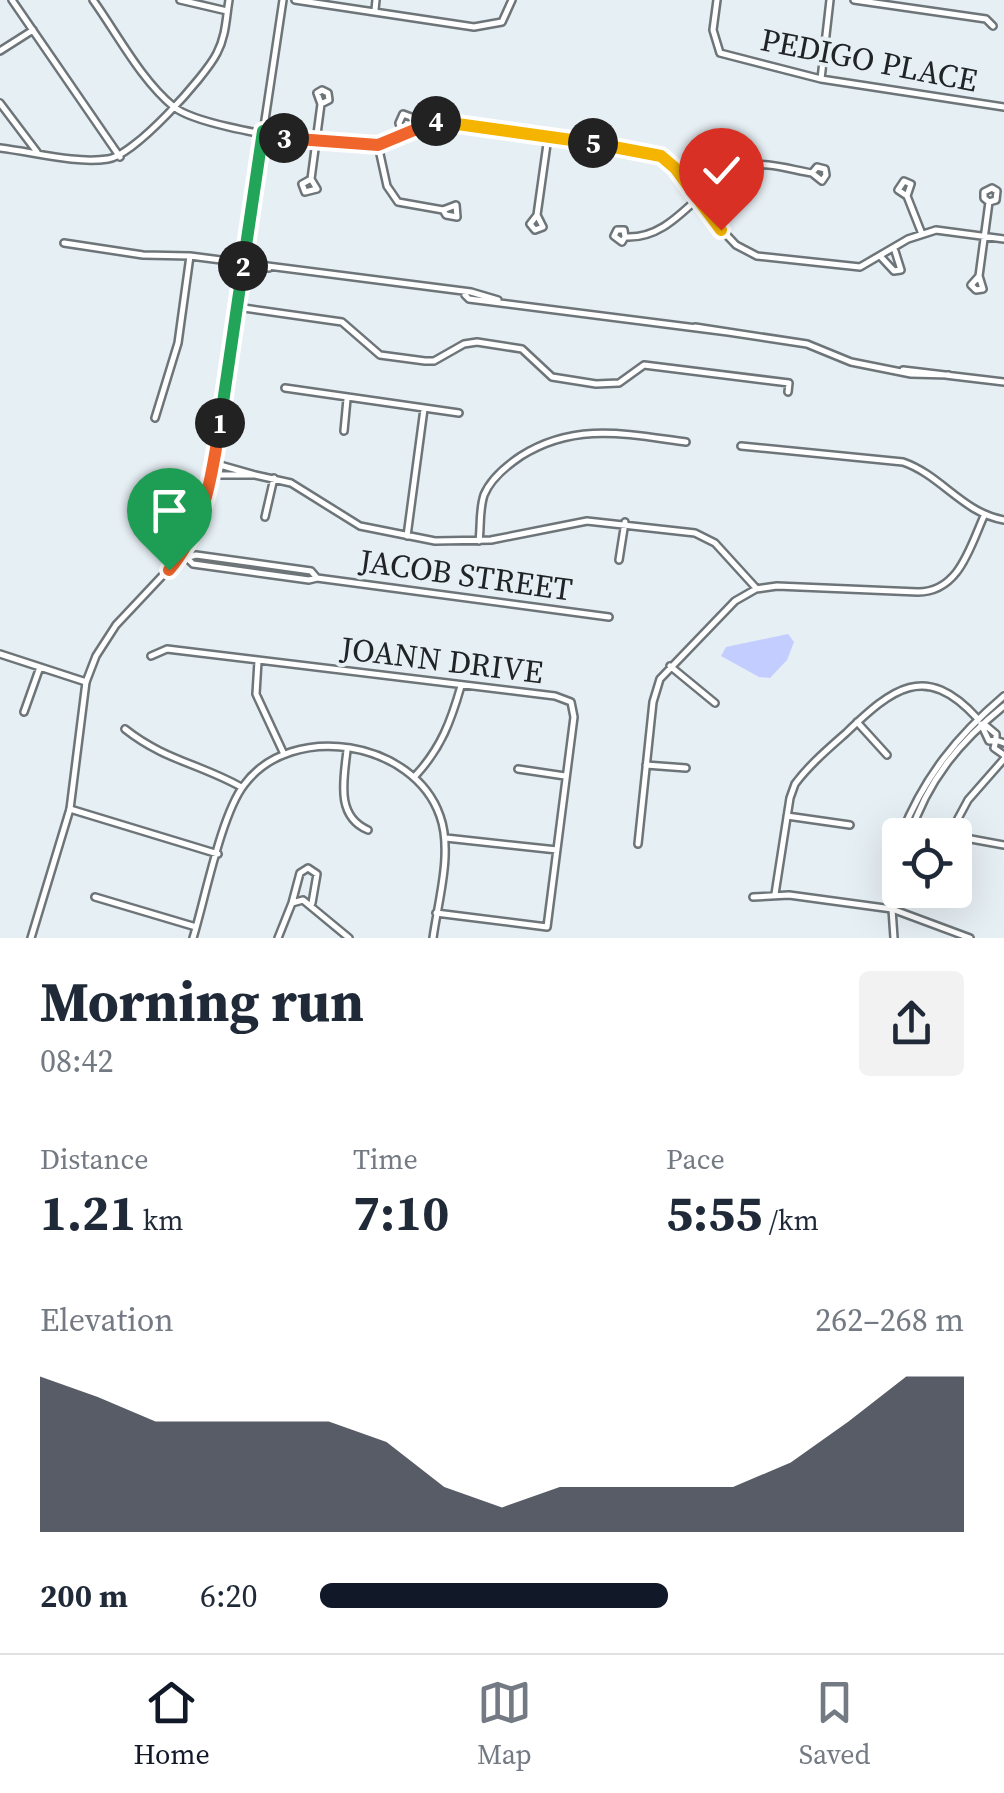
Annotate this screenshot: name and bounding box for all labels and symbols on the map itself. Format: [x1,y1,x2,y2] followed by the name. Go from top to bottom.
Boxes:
[757,17,981,103] street label: PEDIGO PLACE
[411,96,461,146] pin: 4
[259,113,309,163] pin: 3
[568,118,618,168] pin: 5
[679,128,764,231] pin
[218,241,268,291] pin: 2
[195,398,245,448] pin: 1
[127,468,212,571] pin
[356,538,575,612] street label: JACOB STREET
[337,626,546,694] street label: JOANN DRIVE

